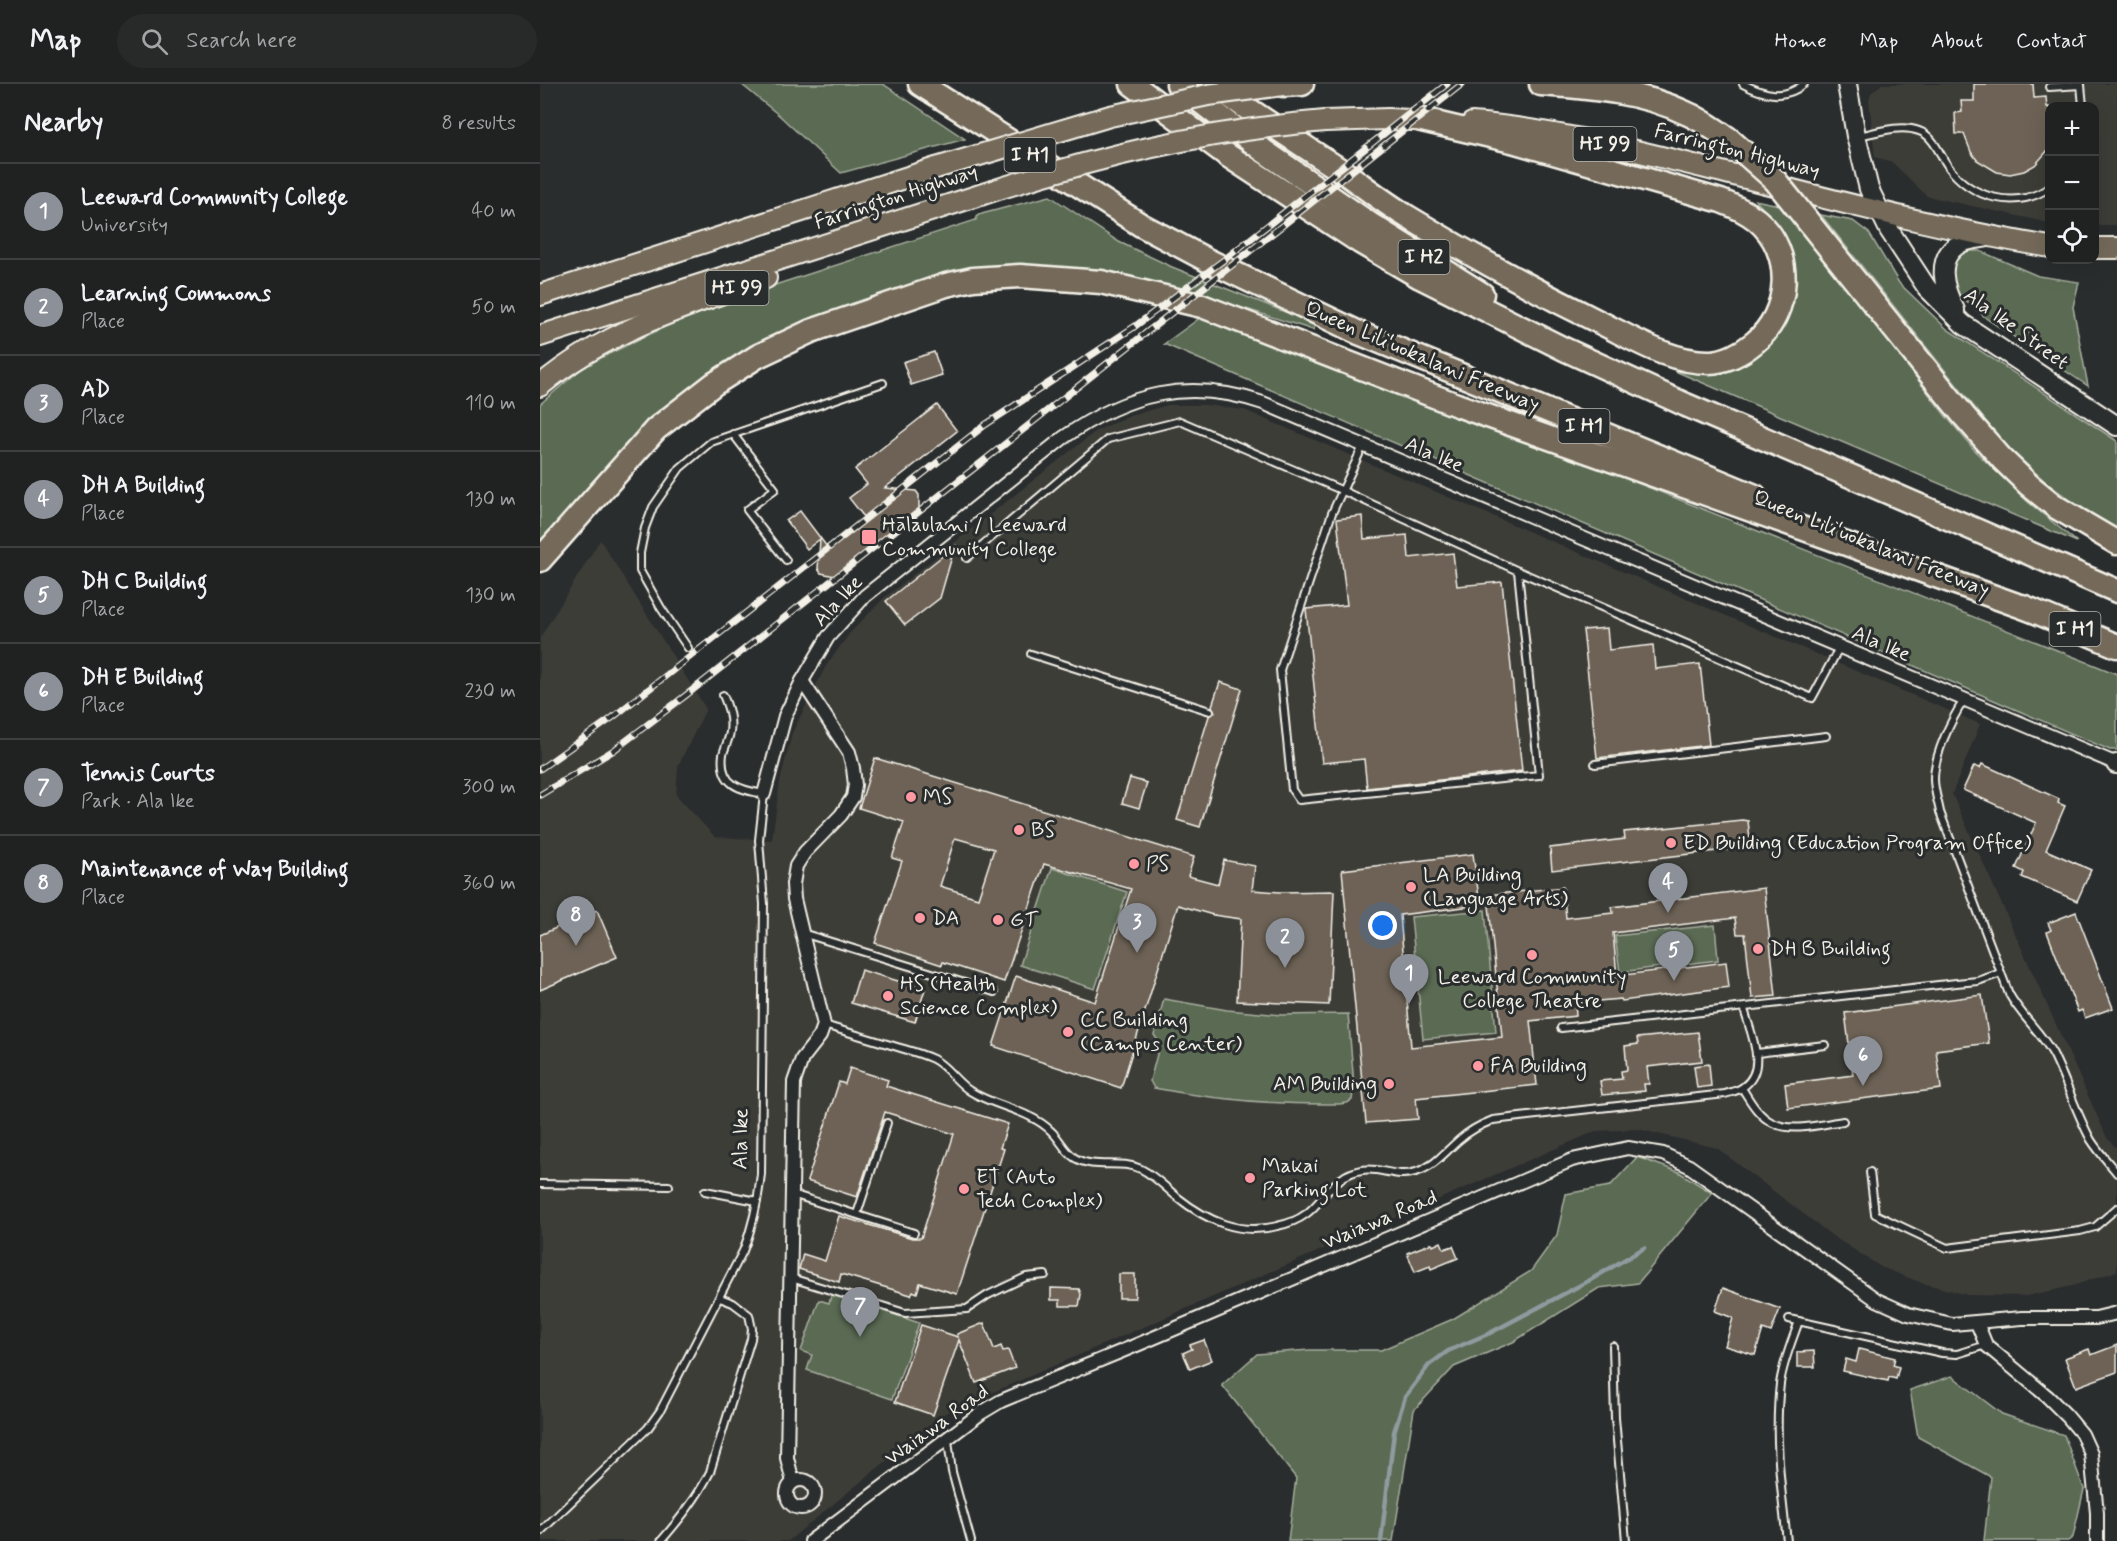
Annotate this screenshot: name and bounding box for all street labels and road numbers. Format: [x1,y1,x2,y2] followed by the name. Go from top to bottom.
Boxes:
[1651,117,1823,187] street label: Farrington Highway
[1574,127,1636,161] road number: HI 99
[1004,138,1056,172] road number: I H1
[811,157,982,238] street label: Farrington Highway
[1398,240,1450,274] road number: I H2
[706,271,768,305] road number: HI 99
[1958,281,2074,377] street label: Ala Ike Street
[1300,295,1544,419] street label: Queen Liliʻuokalani Freeway
[1558,409,1610,443] road number: I H1
[1400,430,1468,480] street label: Ala Ike
[1749,484,1993,604] street label: Queen Liliʻuokalani Freeway
[807,569,869,633] street label: Ala Ike
[2050,612,2101,646] road number: I H1
[1847,619,1915,669] street label: Ala Ike
[726,1108,756,1170] street label: Ala Ike
[1318,1183,1442,1257] street label: Waiawa Road
[879,1378,995,1472] street label: Waiawa Road

